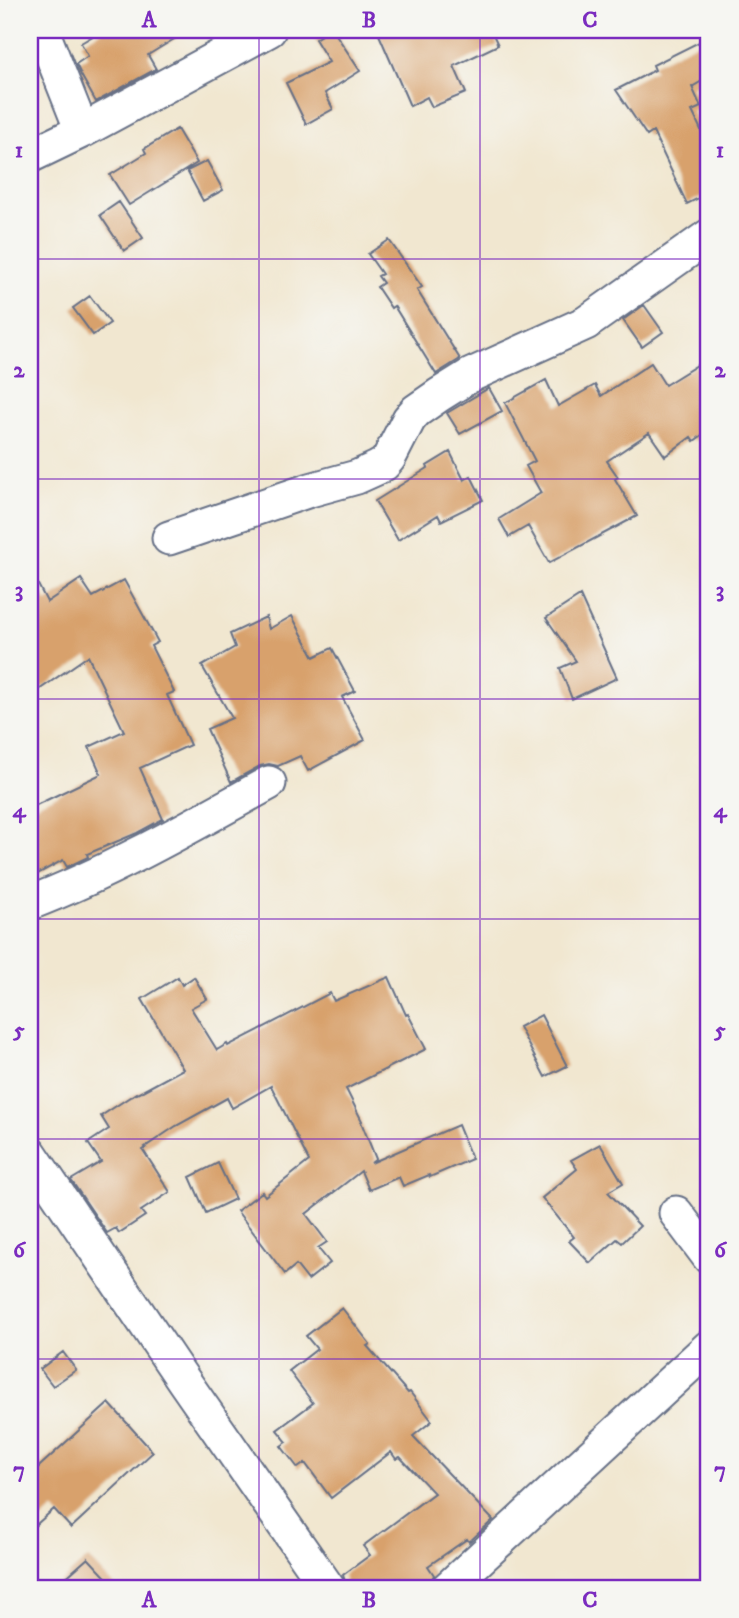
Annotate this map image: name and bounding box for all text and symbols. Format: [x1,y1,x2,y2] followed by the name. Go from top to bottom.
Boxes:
[141,6,158,35] text: A
[362,6,376,35] text: B
[582,6,598,35] text: C
[15,136,23,165] text: 1
[716,136,724,165] text: 1
[13,356,25,385] text: 2
[714,356,726,385] text: 2
[15,576,23,605] text: 3
[716,576,724,605] text: 3
[12,796,27,825] text: 4
[713,796,728,825] text: 4
[12,1016,25,1045] text: 5
[713,1016,726,1045] text: 5
[13,1236,27,1265] text: 6
[714,1236,728,1265] text: 6
[13,1456,25,1485] text: 7
[714,1456,726,1485] text: 7
[141,1586,158,1615] text: A
[362,1586,376,1615] text: B
[582,1586,598,1615] text: C

